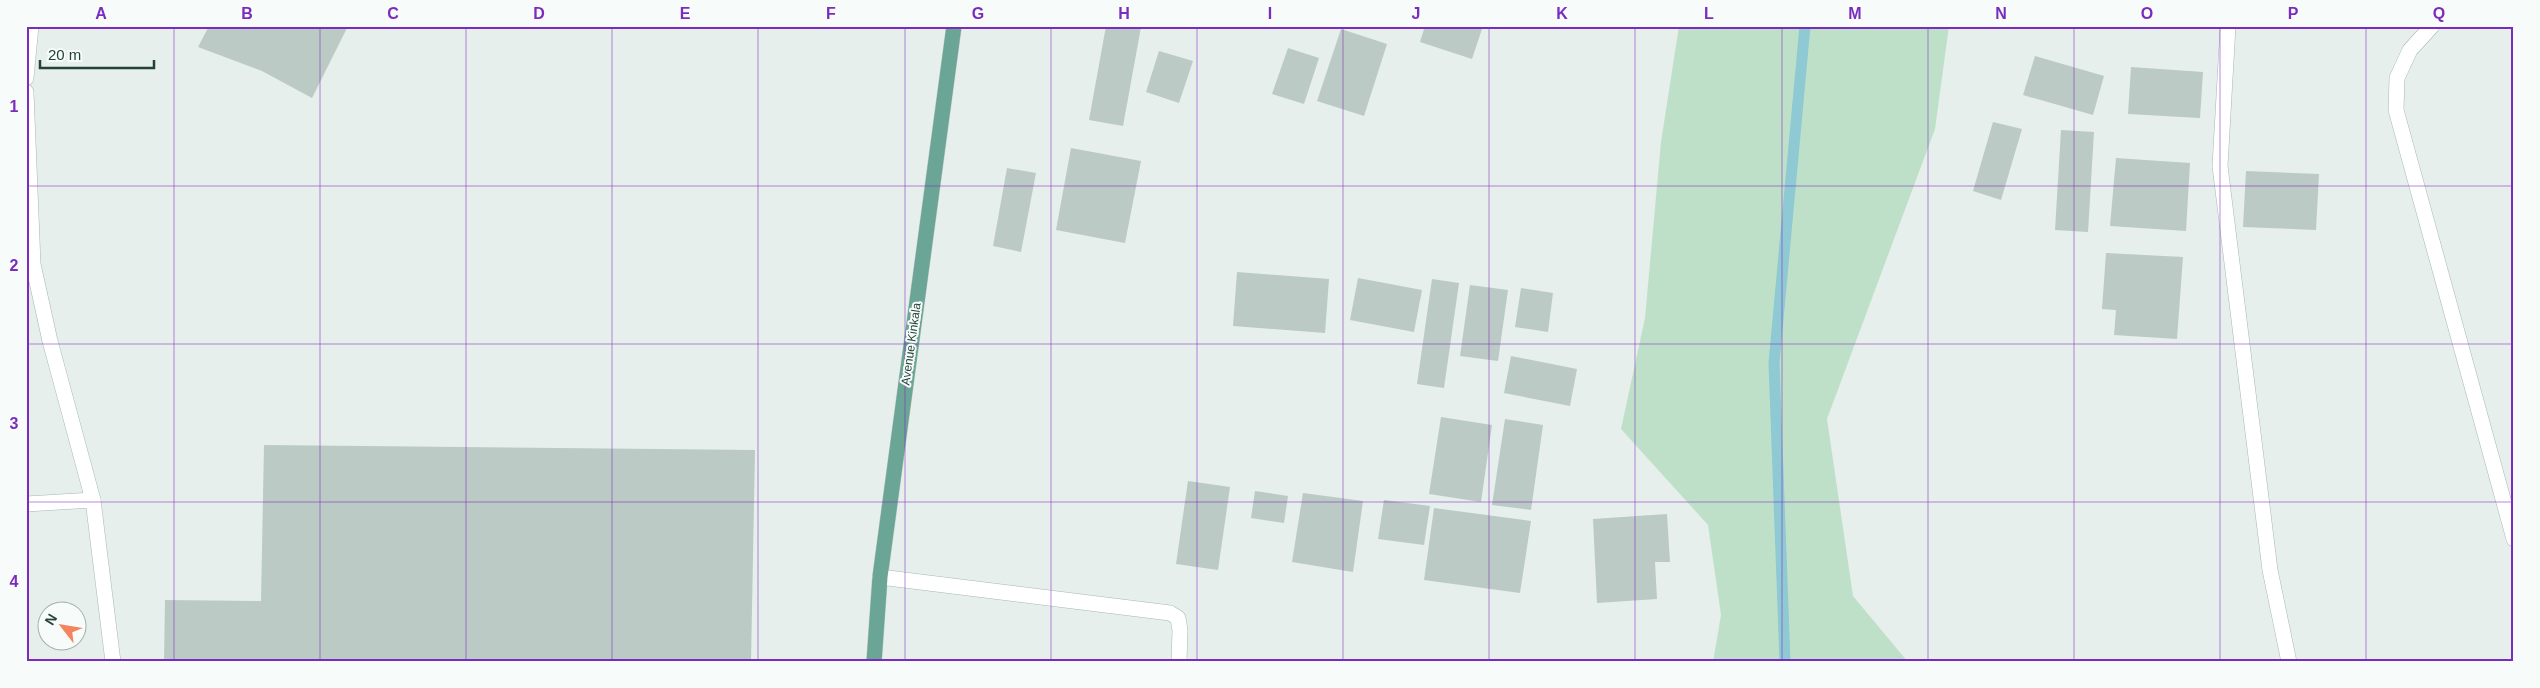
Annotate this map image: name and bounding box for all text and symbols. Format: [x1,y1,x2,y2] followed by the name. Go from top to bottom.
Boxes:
[95,5,107,22] text: A
[241,5,253,22] text: B
[387,5,399,22] text: C
[533,5,545,22] text: D
[680,5,691,22] text: E
[826,5,836,22] text: F
[972,5,984,22] text: G
[1118,5,1130,22] text: H
[1268,5,1272,22] text: I
[1412,5,1420,22] text: J
[1556,5,1568,22] text: K
[1704,5,1714,22] text: L
[1848,5,1862,22] text: M
[1995,5,2007,22] text: N
[2141,5,2153,22] text: O
[2288,5,2299,22] text: P
[2433,5,2445,22] text: Q
[40,38,154,70] scale bar
[48,46,81,63] text: 20 m
[10,98,19,115] text: 1
[10,257,19,274] text: 2
[898,302,924,386] street label: Avenue Kinkala
[10,415,19,432] text: 3
[10,573,19,590] text: 4
[38,600,88,650] north arrow
[41,611,60,628] text: N

